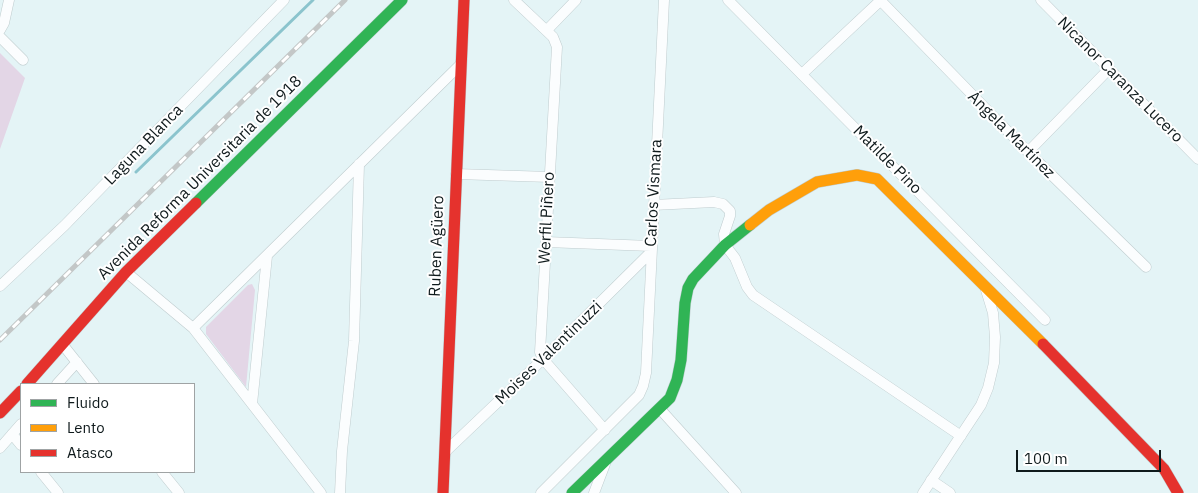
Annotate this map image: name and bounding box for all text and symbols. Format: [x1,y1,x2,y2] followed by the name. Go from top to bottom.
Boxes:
[1053,13,1187,147] street label: Nicanor Caranza Lucero
[94,72,306,284] street label: Avenida Reforma Universitaria de 1918
[963,87,1059,183] street label: Ángela Martínez
[101,101,187,189] street label: Laguna Blanca
[849,122,925,198] street label: Matilde Pino
[642,139,666,247] street label: Carlos Vismara
[535,171,559,265] street label: Werfil Piñero
[426,195,448,297] street label: Ruben Agüero
[492,297,606,409] street label: Moises Valentinuzzi
[20,383,195,473] legend
[67,393,109,412] text: Fluido
[67,418,105,437] text: Lento
[1018,440,1163,472] scale bar
[67,443,113,462] text: Atasco
[1024,449,1068,468] text: 100 m

